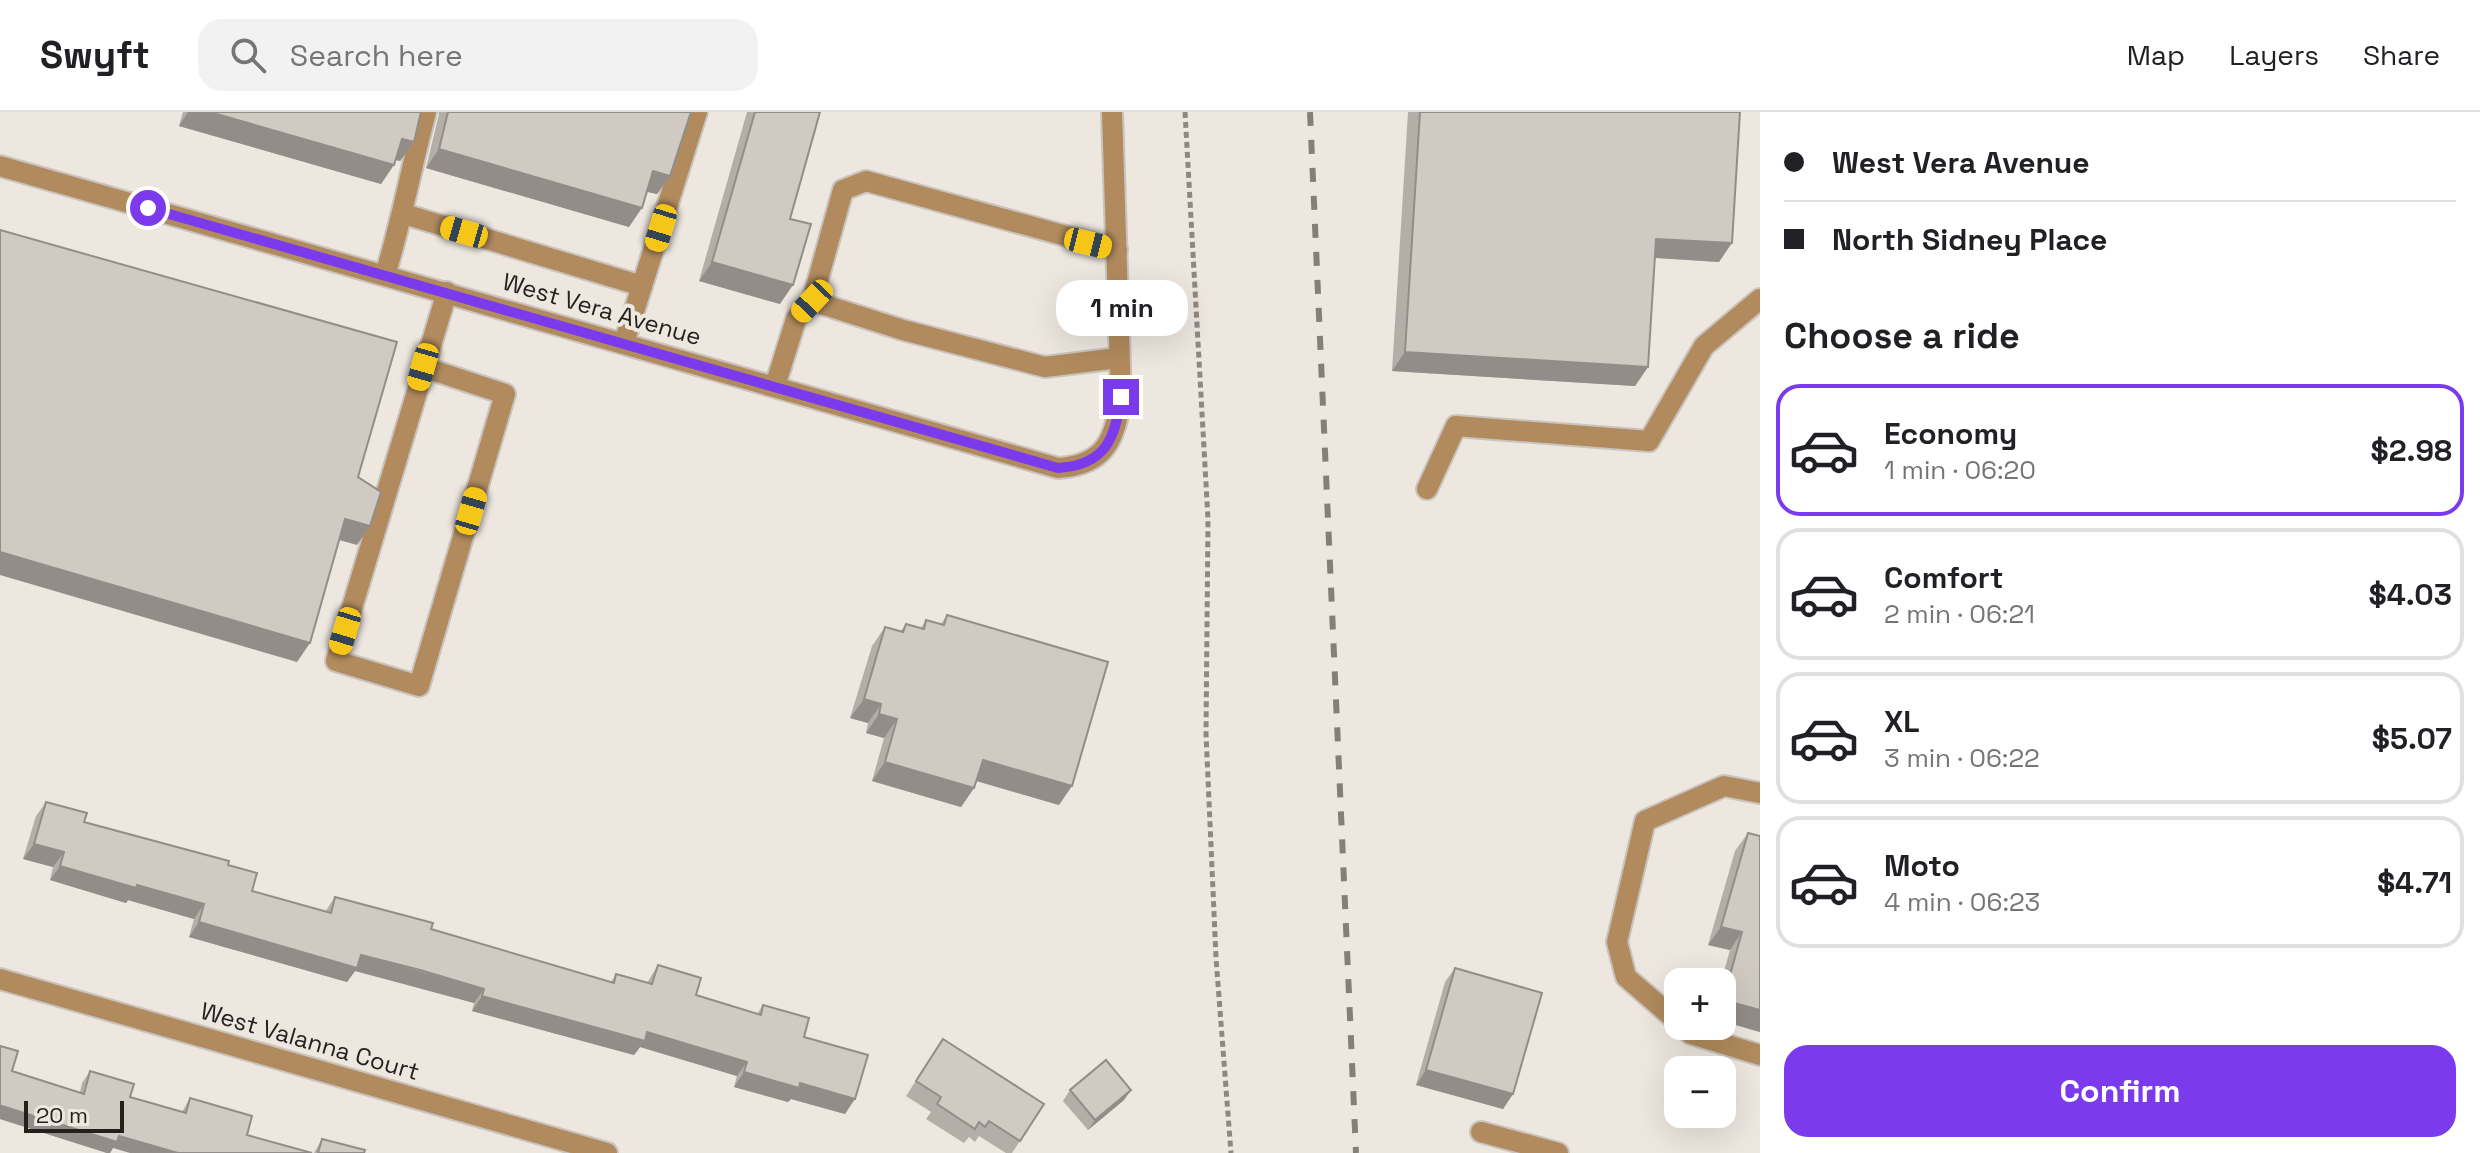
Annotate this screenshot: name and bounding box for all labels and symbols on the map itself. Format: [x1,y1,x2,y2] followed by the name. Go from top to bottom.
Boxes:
[130,190,166,226] route start
[643,202,679,254] car
[438,214,490,250] car
[1062,226,1114,260] car
[499,266,705,352] street label: West Vera Avenue
[787,275,837,327] car
[1055,281,1187,337] callout: 1 min
[405,341,441,393] car
[1103,379,1139,415] route end
[453,485,489,537] car
[327,605,363,657] car
[197,995,423,1087] street label: West Valanna Court
[24,1097,124,1133] scale bar

